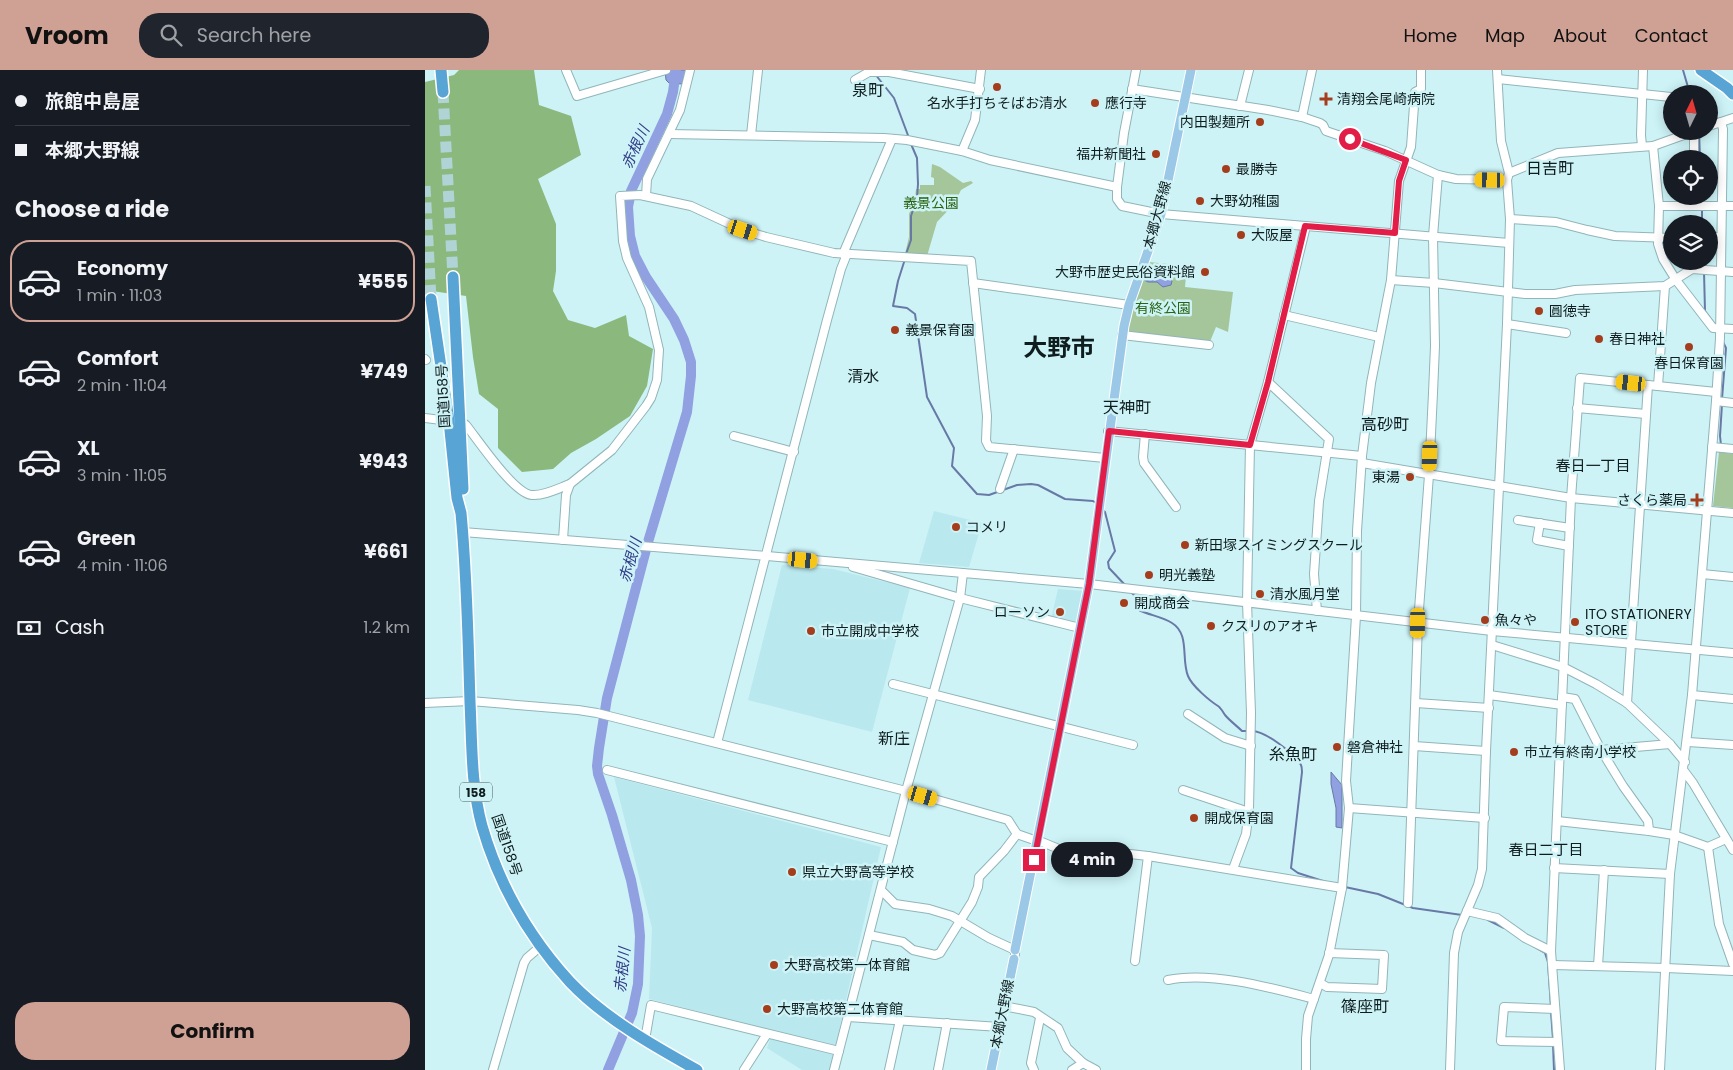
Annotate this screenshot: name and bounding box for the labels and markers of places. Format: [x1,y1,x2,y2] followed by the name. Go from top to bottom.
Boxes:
[991,81,1003,93] marker: 名水手打ちそばお清水
[1337,89,1435,109] place label: 清翔会尾崎病院
[1319,92,1333,106] marker: 清翔会尾崎病院
[927,93,1067,113] place label: 名水手打ちそばお清水
[1105,93,1147,113] place label: 應行寺
[1089,97,1101,109] marker: 應行寺
[1180,112,1250,132] place label: 内田製麺所
[1254,116,1266,128] marker: 内田製麺所
[1076,144,1146,164] place label: 福井新聞社
[1150,148,1162,160] marker: 福井新聞社
[1236,159,1278,179] place label: 最勝寺
[1220,163,1232,175] marker: 最勝寺
[1210,191,1280,211] place label: 大野幼稚園
[1194,195,1206,207] marker: 大野幼稚園
[1251,225,1293,245] place label: 大阪屋
[1235,229,1247,241] marker: 大阪屋
[1055,262,1195,282] place label: 大野市歴史民俗資料館
[1199,266,1211,278] marker: 大野市歴史民俗資料館
[1549,301,1591,321] place label: 圓徳寺
[1533,305,1545,317] marker: 圓徳寺
[905,320,975,340] place label: 義景保育園
[889,324,901,336] marker: 義景保育園
[1609,329,1665,349] place label: 春日神社
[1593,333,1605,345] marker: 春日神社
[1683,341,1695,353] marker: 春日保育園
[1654,353,1724,373] place label: 春日保育園
[1372,467,1400,487] place label: 東湯
[1404,471,1416,483] marker: 東湯
[1617,490,1687,510] place label: さくら薬局
[1691,494,1703,506] marker: さくら薬局
[966,517,1008,537] place label: コメリ
[950,521,962,533] marker: コメリ
[1195,535,1363,555] place label: 新田塚スイミングスクール
[1179,539,1191,551] marker: 新田塚スイミングスクール
[1159,565,1215,585] place label: 明光義塾
[1143,569,1155,581] marker: 明光義塾
[1270,584,1340,604] place label: 清水風月堂
[1254,588,1266,600] marker: 清水風月堂
[1134,593,1190,613] place label: 開成商会
[1118,597,1130,609] marker: 開成商会
[994,602,1050,622] place label: ローソン
[1585,604,1692,640] place label: ITO STATIONERY STORE
[1054,606,1066,618] marker: ローソン
[1495,610,1537,630] place label: 魚々や
[1479,614,1491,626] marker: 魚々や
[1221,616,1319,636] place label: クスリのアオキ
[1569,616,1581,628] marker: ITO STATIONERY STORE
[1205,620,1217,632] marker: クスリのアオキ
[821,621,919,641] place label: 市立開成中学校
[805,625,817,637] marker: 市立開成中学校
[1347,737,1403,757] place label: 磐倉神社
[1331,741,1343,753] marker: 磐倉神社
[1524,742,1636,762] place label: 市立有終南小学校
[1508,746,1520,758] marker: 市立有終南小学校
[1204,808,1274,828] place label: 開成保育園
[1188,812,1200,824] marker: 開成保育園
[802,862,914,882] place label: 県立大野高等学校
[786,866,798,878] marker: 県立大野高等学校
[784,955,910,975] place label: 大野高校第一体育館
[768,959,780,971] marker: 大野高校第一体育館
[777,999,903,1019] place label: 大野高校第二体育館
[761,1003,773,1015] marker: 大野高校第二体育館

